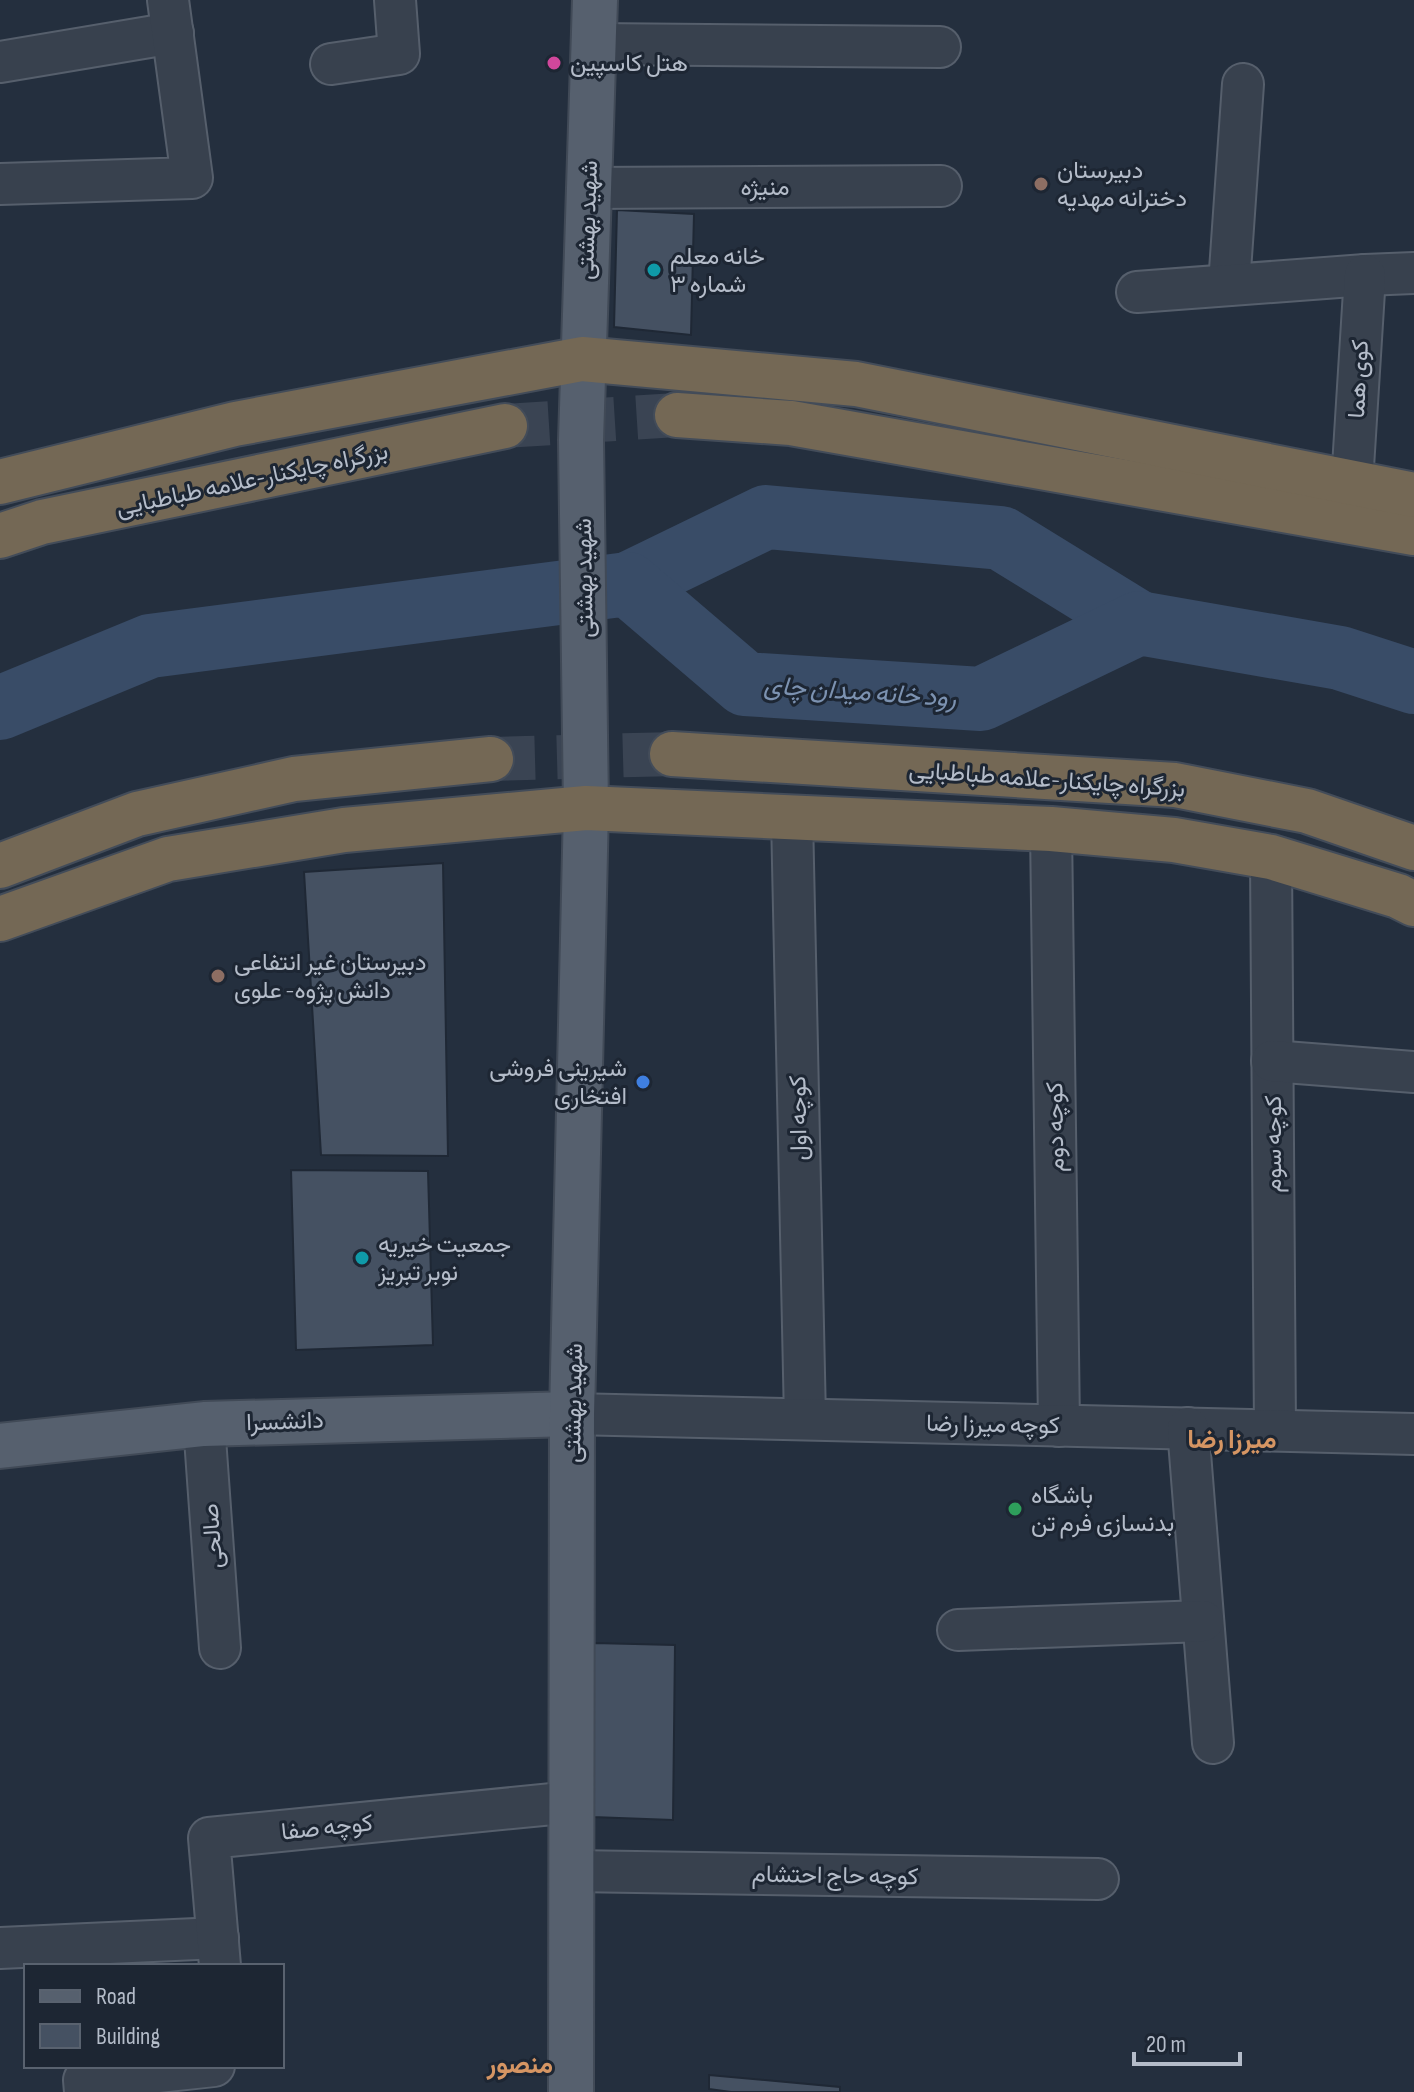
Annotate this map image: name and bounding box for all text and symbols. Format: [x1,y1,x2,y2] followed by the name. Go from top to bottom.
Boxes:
[570,49,688,79] place label: هتل کاسپین
[545,54,563,72] marker: هتل کاسپین
[1057,156,1187,213] place label: دبیرستان دخترانه مهدیه
[571,160,604,280] street label: شهید بهشتى
[740,173,790,202] street label: منیژه
[1032,175,1050,193] marker: دبیرستان دخترانه مهدیه
[670,242,765,299] place label: خانه معلم شماره ۳
[645,261,663,279] marker: خانه معلم شماره ۳
[1342,339,1375,419] street label: کوی هما
[114,436,391,523] street label: بزرگراه چایکنار-علامه طباطبایی
[569,518,600,638] street label: شهید بهشتی
[762,670,957,716] water label: رود خانه میدان چای
[908,755,1186,805] street label: بزرگراه چایکنار-علامه طباطبایی
[234,948,426,1006] place label: دبیرستان غیر انتفاعی دانش پژوه- علوی
[209,967,227,985] marker: دبیرستان غیر انتفاعی دانش پژوه- علوی
[489,1054,627,1111] place label: شیرینی فروشی افتخاری
[634,1073,652,1091] marker: شیرینی فروشی افتخاری
[783,1075,815,1161] street label: کوچه اول
[1040,1082,1072,1172] street label: کوچه دوم
[1259,1095,1289,1193] street label: کوچه سوم
[377,1230,511,1287] place label: جمعیت خیریه نوبر تبریز
[353,1249,371,1267] marker: جمعیت خیریه نوبر تبریز
[558,1343,589,1463] street label: شهید بهشتى
[246,1406,324,1437] street label: دانشسرا
[926,1409,1060,1441] street label: کوچه میرزا رضا
[1187,1425,1277,1456] district label: میرزا رضا
[1031,1481,1174,1539] place label: باشگاه بدنسازی فرم تن
[1006,1500,1024,1518] marker: باشگاه بدنسازی فرم تن
[196,1502,229,1569] street label: صالحی
[280,1808,374,1848] street label: کوچه صفا
[751,1860,919,1892] street label: کوچه حاج احتشام
[24,1964,284,2068] legend
[96,1982,136,2011] text: Road
[1134,2016,1240,2066] scale bar
[96,2022,160,2051] text: Building
[1146,2030,1186,2059] text: 20 m
[486,2050,553,2081] district label: منصور

